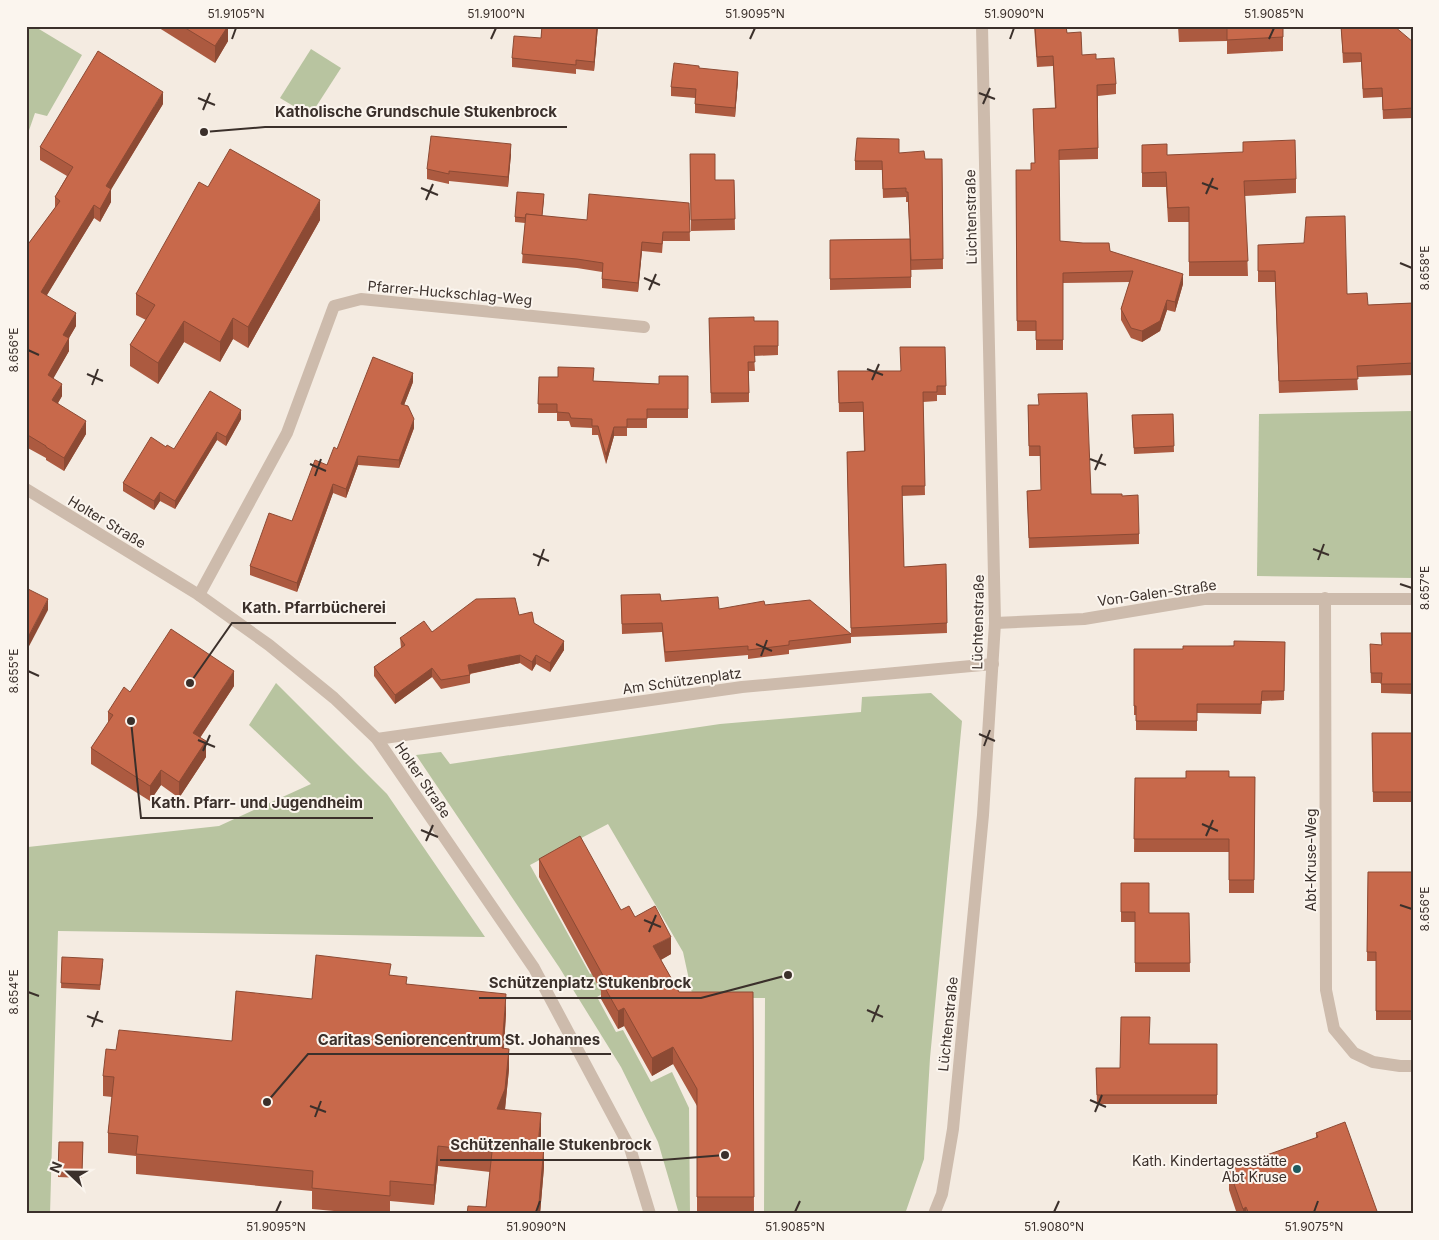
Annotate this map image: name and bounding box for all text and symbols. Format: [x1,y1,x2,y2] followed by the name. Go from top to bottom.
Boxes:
[207,6,265,21] text: 51.9105°N
[467,6,525,21] text: 51.9100°N
[725,6,785,21] text: 51.9095°N
[984,6,1044,21] text: 51.9090°N
[1244,6,1304,21] text: 51.9085°N
[265,97,567,127] callout: Katholische Grundschule Stukenbrock
[275,102,557,121] text: Katholische Grundschule Stukenbrock
[961,169,980,265] street label: Lüchtenstraße
[1417,246,1432,290] text: 8.658°E
[367,277,533,308] street label: Pfarrer-Huckschlag-Weg
[6,327,21,373] text: 8.656°E
[65,492,149,551] street label: Holter Straße
[1417,566,1432,610] text: 8.657°E
[968,574,987,670] street label: Lüchtenstraße
[1096,576,1218,609] street label: Von-Galen-Straße
[232,593,396,623] callout: Kath. Pfarrbücherei
[242,598,386,617] text: Kath. Pfarrbücherei
[6,648,21,694] text: 8.655°E
[621,664,743,697] street label: Am Schützenplatz
[392,739,455,821] street label: Holter Straße
[141,788,373,818] callout: Kath. Pfarr- und Jugendheim
[151,793,363,812] text: Kath. Pfarr- und Jugendheim
[1302,808,1319,912] street label: Abt-Kruse-Weg
[1417,886,1432,932] text: 8.656°E
[479,968,701,998] callout: Schützenplatz Stukenbrock
[6,969,21,1015] text: 8.654°E
[489,973,692,992] text: Schützenplatz Stukenbrock
[934,976,961,1072] street label: Lüchtenstraße
[308,1024,611,1054] callout: Caritas Seniorencentrum St. Johannes
[318,1030,600,1049] text: Caritas Seniorencentrum St. Johannes
[440,1130,662,1160] callout: Schützenhalle Stukenbrock
[450,1135,652,1154] text: Schützenhalle Stukenbrock
[42,1148,92,1198] north arrow
[1132,1152,1287,1185] place label: Kath. Kindertagesstätte Abt Kruse
[46,1159,65,1175] text: N
[1291,1163,1303,1175] marker: Kath. Kindertagesstätte Abt Kruse
[246,1219,306,1234] text: 51.9095°N
[506,1219,566,1234] text: 51.9090°N
[765,1219,825,1234] text: 51.9085°N
[1024,1219,1084,1234] text: 51.9080°N
[1285,1219,1343,1234] text: 51.9075°N

